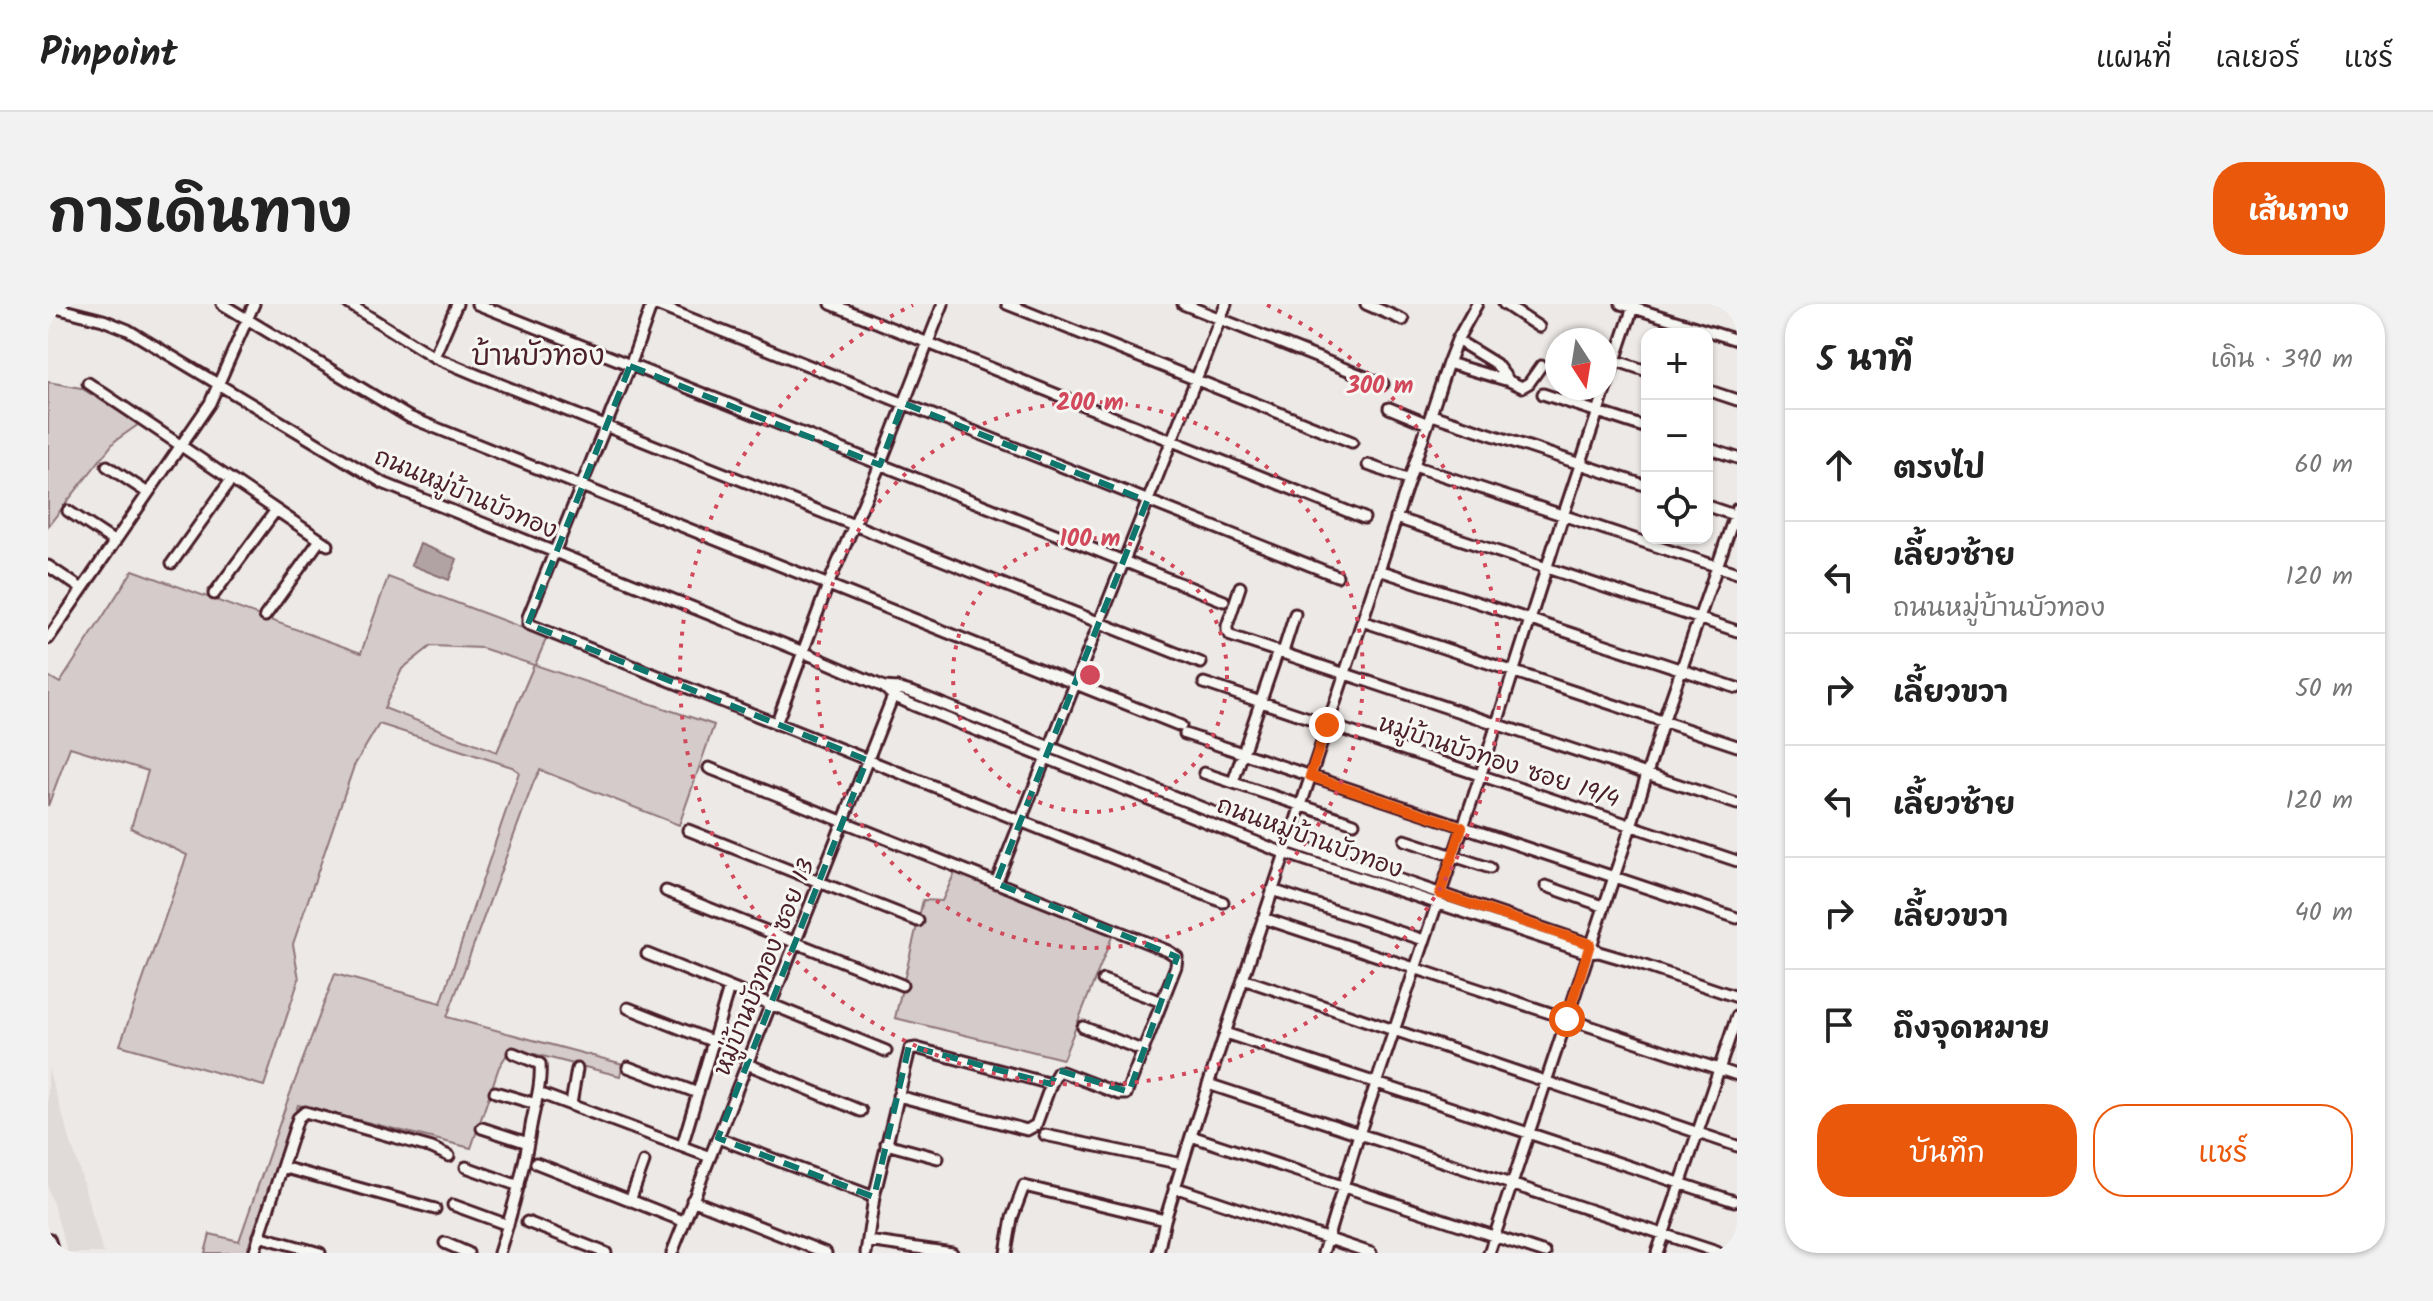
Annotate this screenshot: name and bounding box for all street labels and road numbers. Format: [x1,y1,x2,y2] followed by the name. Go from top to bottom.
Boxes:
[368,438,563,551] street label: ถนนหมู่บ้านบัวทอง
[1373,705,1624,820] street label: หมู่บ้านบัวทอง ซอย 19/4
[1211,787,1408,890] street label: ถนนหมู่บ้านบัวทอง
[704,853,827,1082] street label: หมู่บ้านบัวทอง ซอย 13

